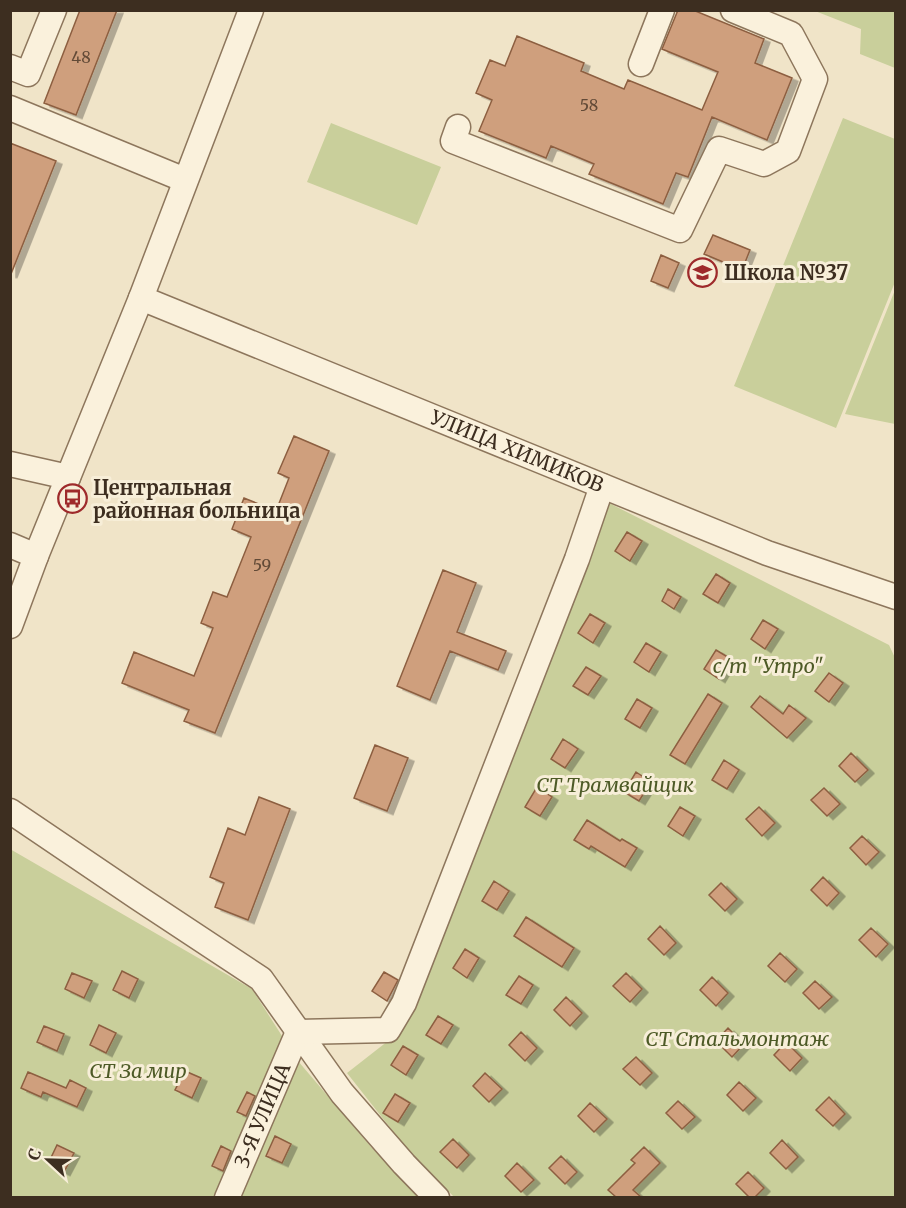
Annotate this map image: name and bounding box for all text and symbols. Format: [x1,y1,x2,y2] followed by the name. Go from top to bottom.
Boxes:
[71,47,91,67] house number: 48
[580,95,598,115] house number: 58
[687,257,719,289] school or university icon: Школа №37
[724,260,848,285] place label: Школа №37
[426,404,607,497] street label: УЛИЦА ХИМИКОВ
[93,475,300,523] place label: Центральная районная больница
[56,483,88,515] bus stop icon: Центральная районная больница
[253,555,271,575] house number: 59
[713,653,823,678] park label: с/т "Утро"
[536,772,694,797] park label: СТ Трамвайщик
[645,1026,829,1051] park label: СТ Стальмонтаж
[89,1058,187,1083] park label: СТ За мир
[229,1058,296,1171] street label: 3-Я УЛИЦА
[18,1130,78,1190] north arrow
[23,1146,45,1163] text: С

